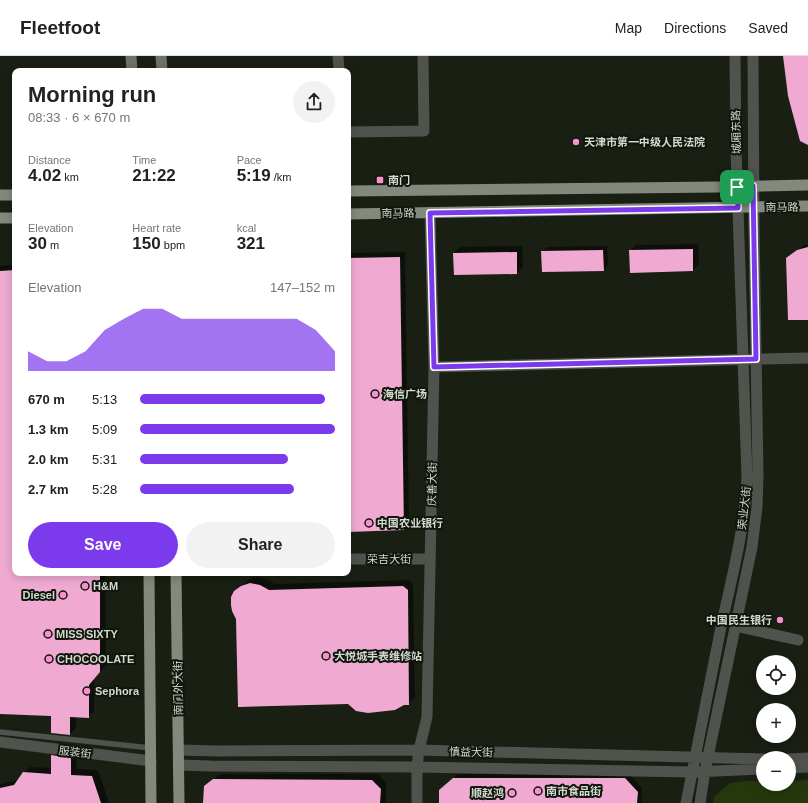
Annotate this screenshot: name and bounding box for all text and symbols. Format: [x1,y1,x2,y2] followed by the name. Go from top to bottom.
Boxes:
[20,17,100,38] text: Fleetfoot
[615,20,642,36] text: Map
[664,20,726,36] text: Directions
[748,20,788,36] text: Saved
[293,81,335,123] button: share
[28,82,156,107] text: Morning run
[28,110,130,125] text: 08:33 · 6 × 670 m
[730,110,742,154] street label: 城厢东路
[584,136,705,148] place label: 天津市第一中级人民法院
[571,137,581,147] marker: 天津市第一中级人民法院
[28,154,71,166] text: Distance
[132,154,156,166] text: Time
[237,154,262,166] text: Pace
[28,166,61,185] text: 4.02
[132,166,176,185] text: 21:22
[237,166,271,185] text: 5:19
[720,170,754,204] pin
[61,171,79,183] text: km
[271,171,291,183] text: /km
[388,174,410,186] place label: 南门
[375,175,385,185] marker: 南门
[726,176,748,198] icon: arrive
[765,201,799,213] street label: 南马路
[381,207,415,219] street label: 南马路
[28,222,73,234] text: Elevation
[132,222,181,234] text: Heart rate
[237,222,256,234] text: kcal
[28,234,47,253] text: 30
[132,234,161,253] text: 150
[237,234,265,253] text: 321
[47,239,59,251] text: m
[161,239,185,251] text: bpm
[28,280,81,295] text: Elevation
[270,280,335,295] text: 147–152 m
[383,388,427,400] place label: 海信广场
[370,389,380,399] marker: 海信广场
[28,392,65,407] text: 670 m
[92,392,117,407] text: 5:13
[28,422,68,437] text: 1.3 km
[92,422,117,437] text: 5:09
[28,452,68,467] text: 2.0 km
[92,452,117,467] text: 5:31
[426,462,438,506] street label: 庆善大街
[28,482,68,497] text: 2.7 km
[92,482,117,497] text: 5:28
[736,485,752,531] street label: 荣业大街
[377,517,443,529] place label: 中国农业银行
[364,518,374,528] marker: 中国农业银行
[28,522,178,568] button: Save
[186,522,335,568] button: Share
[367,553,411,565] street label: 荣吉大街
[93,580,118,592] place label: H&M
[80,581,90,591] marker: H&M
[23,589,55,601] place label: Diesel
[58,590,68,600] marker: Diesel
[706,614,772,626] place label: 中国民生银行
[775,615,785,625] marker: 中国民生银行
[56,628,118,640] place label: MISS SIXTY
[43,629,53,639] marker: MISS SIXTY
[334,650,422,662] place label: 大悦城手表维修站
[321,651,331,661] marker: 大悦城手表维修站
[57,653,134,665] place label: CHOCOOLATE
[44,654,54,664] marker: CHOCOOLATE
[756,655,796,791] map controls
[756,655,796,695] button: locate
[172,660,184,716] street label: 南门外大街
[95,685,140,697] place label: Sephora
[82,686,92,696] marker: Sephora
[756,703,796,743] button: +
[58,744,92,760] street label: 服装街
[449,746,493,758] street label: 慎益大街
[756,751,796,791] button: −
[546,785,601,797] place label: 南市食品街
[533,786,543,796] marker: 南市食品街
[471,787,504,799] place label: 顺赵鸿
[507,788,517,798] marker: 顺赵鸿

